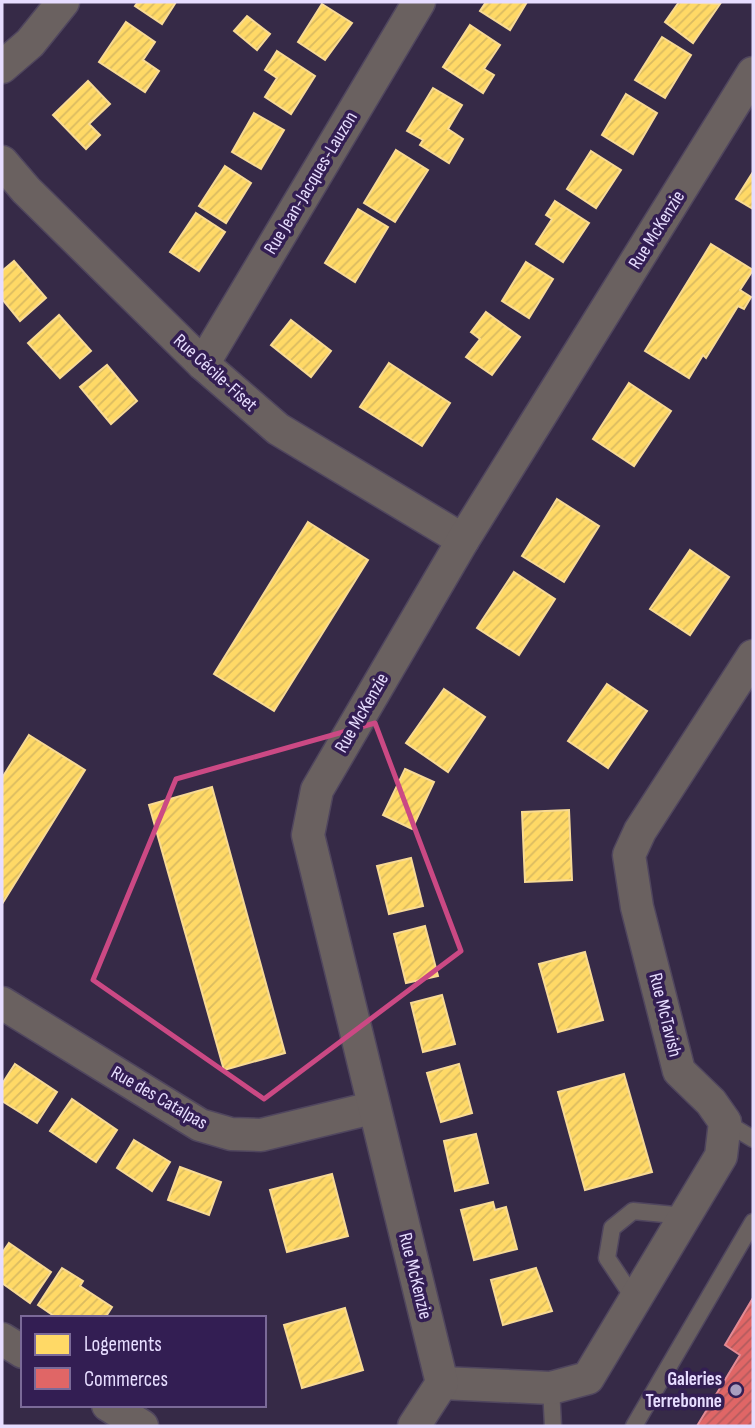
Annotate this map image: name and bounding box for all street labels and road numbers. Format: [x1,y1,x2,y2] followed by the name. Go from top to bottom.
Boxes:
[259,107,363,259] street label: Rue Jean-Jacques-Lauzon
[624,186,690,274] street label: Rue McKenzie
[168,329,262,417] street label: Rue Cécile-Fiset
[330,669,394,757] street label: Rue McKenzie
[643,971,687,1059] street label: Rue McTavish
[107,1061,211,1135] street label: Rue des Catalpas
[393,1230,437,1322] street label: Rue McKenzie

